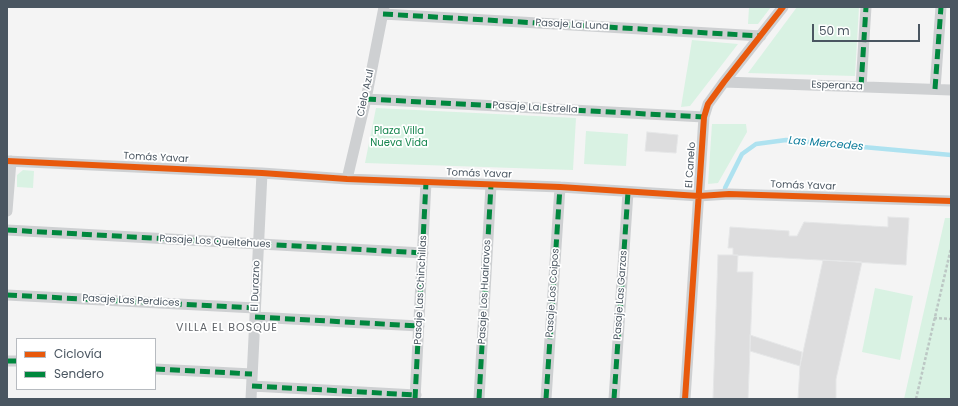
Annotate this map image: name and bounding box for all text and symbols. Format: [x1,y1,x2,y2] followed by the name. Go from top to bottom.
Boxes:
[814,16,922,42] scale bar
[535,17,609,33] street label: Pasaje La Luna
[819,22,850,39] text: 50 m
[355,68,377,118] street label: Cielo Azul
[811,79,863,93] street label: Esperanza
[492,100,578,116] street label: Pasaje La Estrella
[370,125,428,148] park label: Plaza Villa Nueva Vida
[788,134,864,154] water label: Las Mercedes
[683,142,699,188] street label: El Canelo
[123,150,189,166] street label: Tomás Yavar
[446,167,512,181] street label: Tomás Yavar
[770,179,836,193] street label: Tomás Yavar
[159,233,271,251] street label: Pasaje Los Queltehues
[412,235,430,345] street label: Pasaje Las Chinchillas
[476,239,494,345] street label: Pasaje Los Huairavos
[544,248,562,338] street label: Pasaje Los Coipos
[612,250,630,340] street label: Pasaje Las Garzas
[249,260,263,312] street label: El Durazno
[82,292,180,310] street label: Pasaje Las Perdices
[176,321,278,335] district label: VILLA EL BOSQUE
[16,338,156,390] legend
[54,345,102,362] text: Ciclovía
[54,365,104,382] text: Sendero

